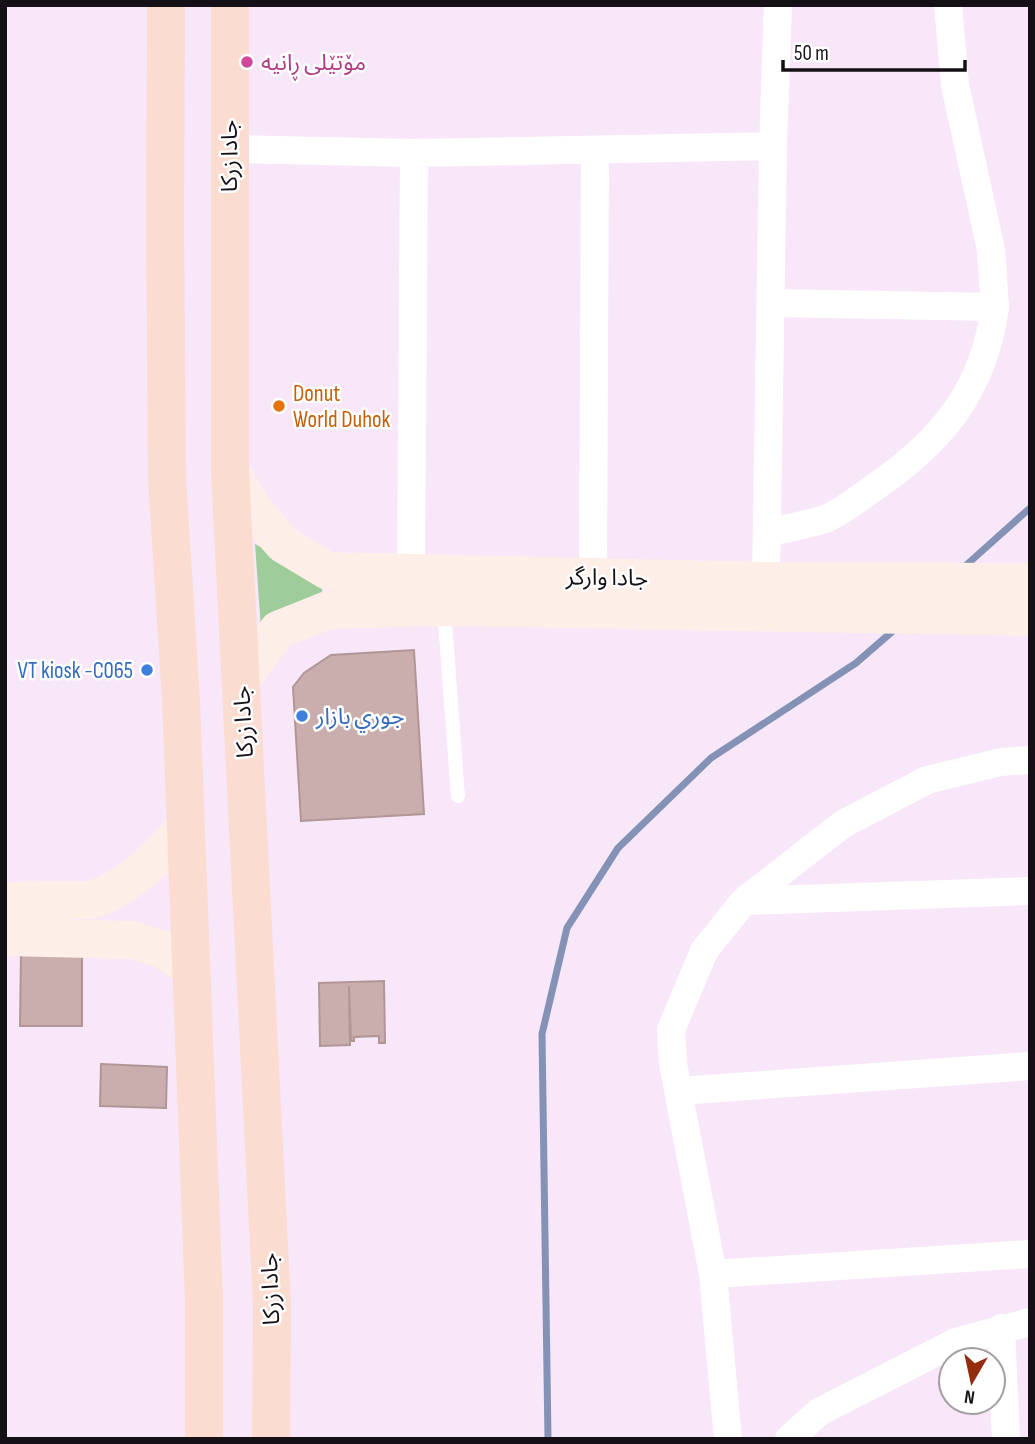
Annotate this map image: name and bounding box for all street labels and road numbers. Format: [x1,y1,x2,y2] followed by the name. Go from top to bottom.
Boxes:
[216,120,244,192] street label: جادا زرکا
[565,563,648,593] street label: جادا وارگر
[228,685,260,759] street label: جادا زرکا
[256,1252,286,1326] street label: جادا زرکا

